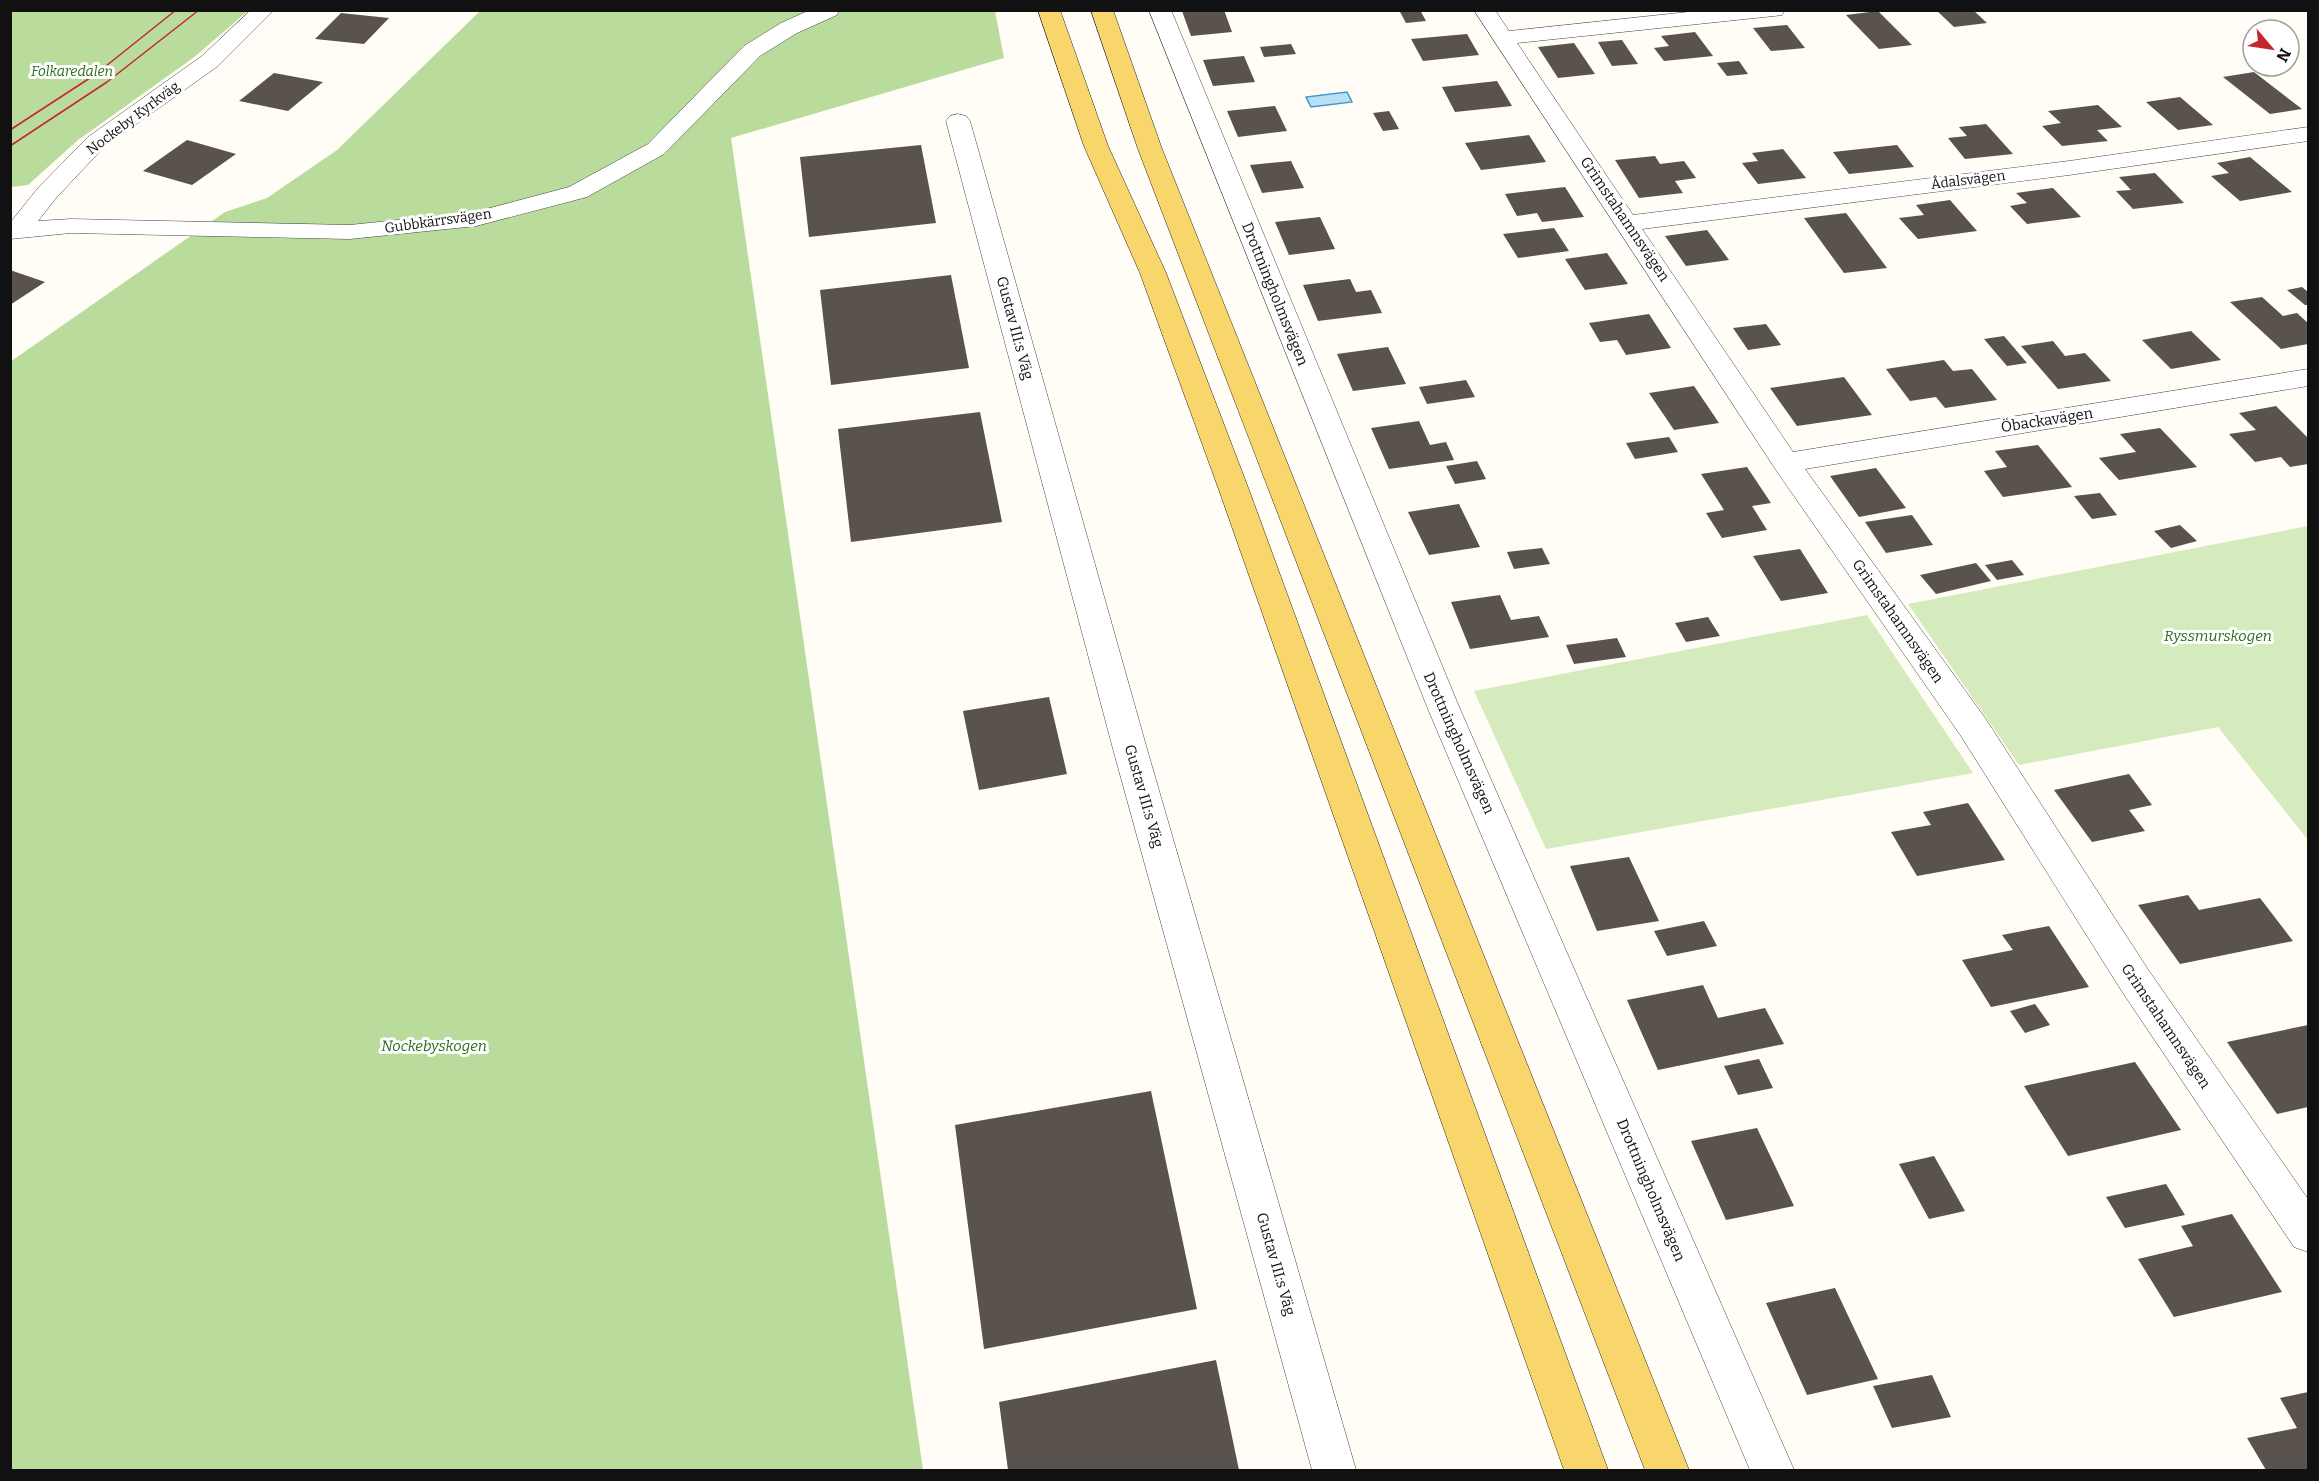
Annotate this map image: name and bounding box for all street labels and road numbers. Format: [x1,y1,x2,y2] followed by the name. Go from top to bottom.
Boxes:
[83,77,183,158] street label: Nockeby Kyrkväg
[1576,153,1674,285] street label: Grimstahamnsvägen
[1930,166,2006,193] street label: Ådalsvägen
[384,205,493,237] street label: Gubbkärrsvägen
[1238,220,1312,369] street label: Drottningholmsvägen
[993,274,1037,382] street label: Gustav III:s Väg
[2000,404,2095,436] street label: Öbackavägen
[1848,556,1948,687] street label: Grimstahamnsvägen
[1420,669,1499,817] street label: Drottningholmsvägen
[1121,742,1167,850] street label: Gustav III:s Väg
[2117,960,2215,1092] street label: Grimstahamnsvägen
[1613,1116,1689,1264] street label: Drottningholmsvägen
[1253,1210,1299,1318] street label: Gustav III:s Väg

